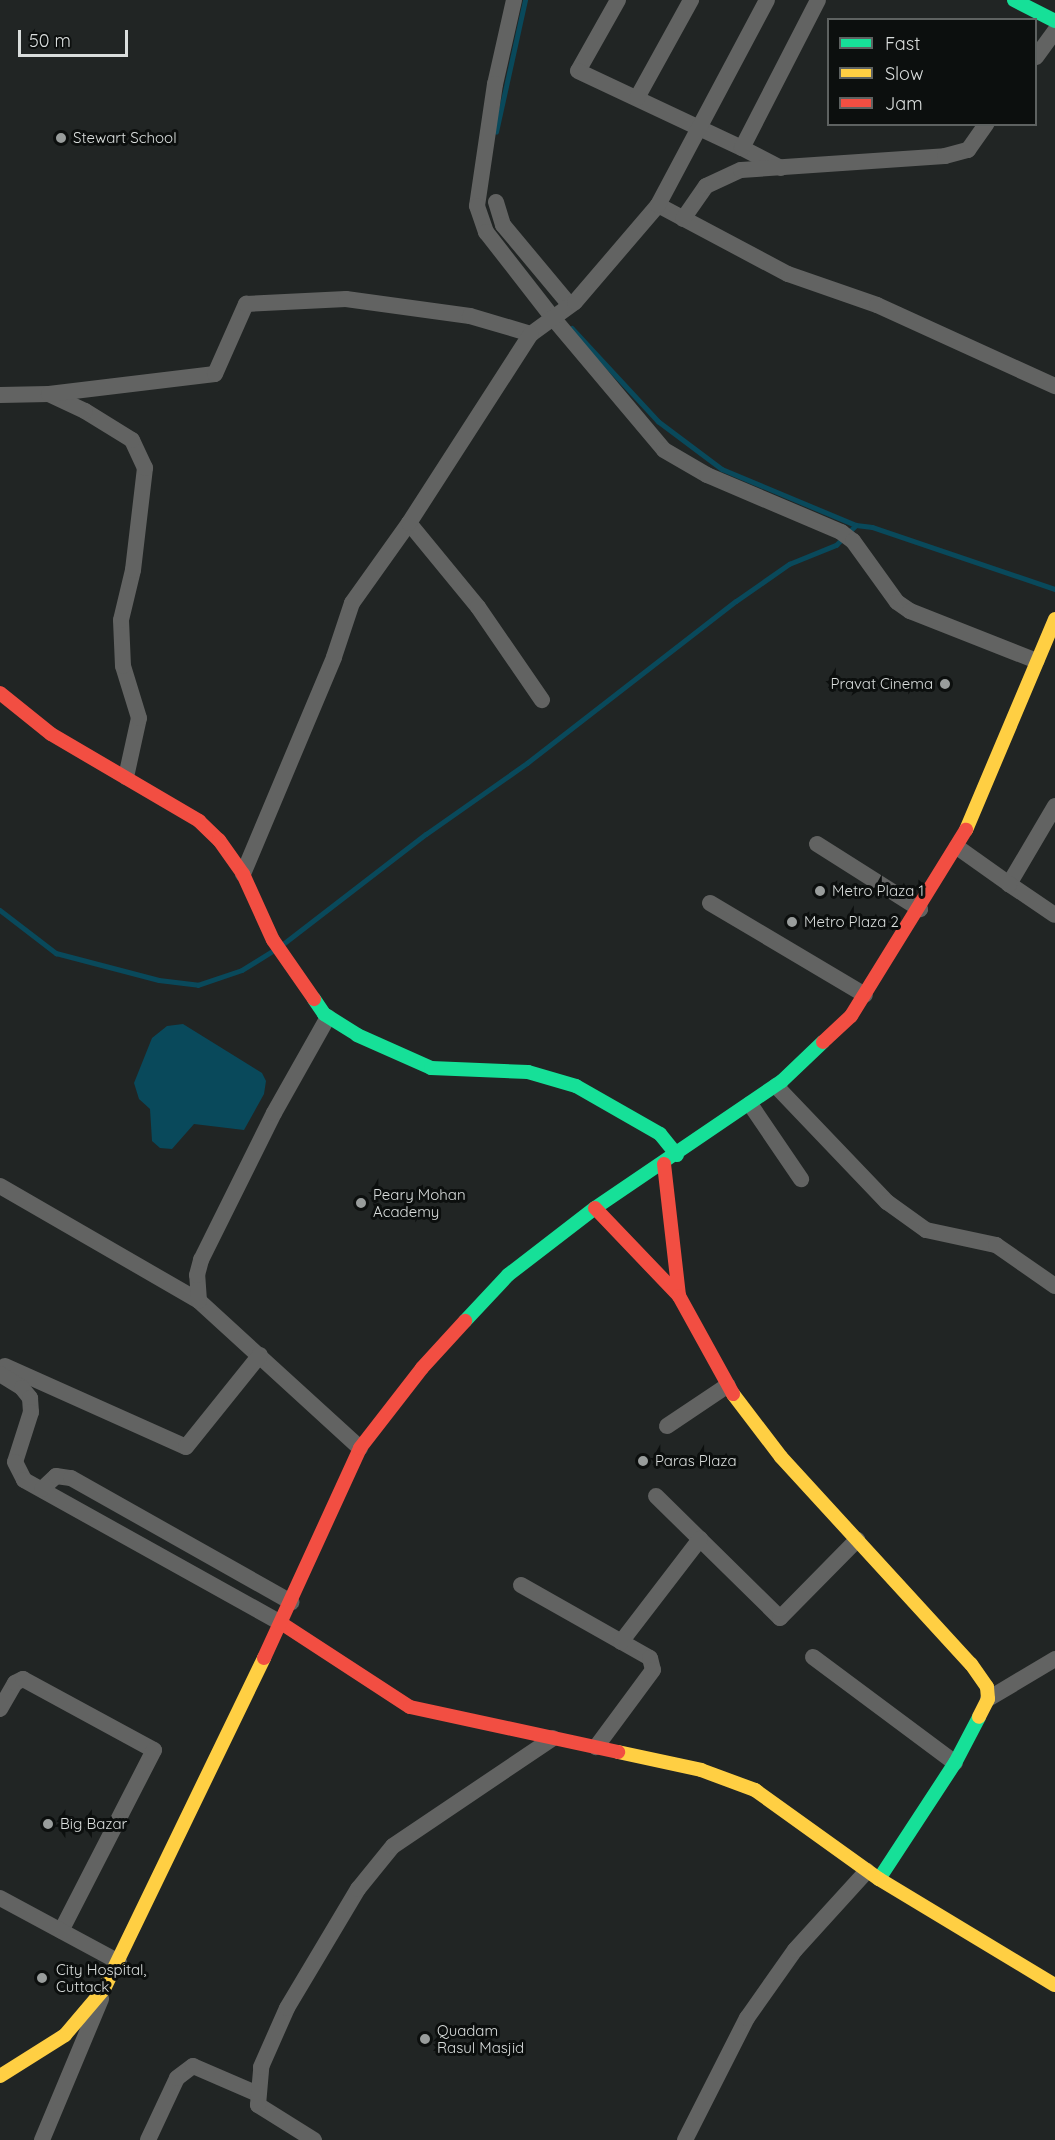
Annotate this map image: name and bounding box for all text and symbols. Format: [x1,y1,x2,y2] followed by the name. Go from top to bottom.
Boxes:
[21,18,130,56] scale bar
[827,18,1037,126] legend
[29,29,71,52] text: 50 m
[885,32,920,55] text: Fast
[885,62,923,85] text: Slow
[885,92,923,115] text: Jam
[73,129,177,147] place label: Stewart School
[54,131,68,145] marker: Stewart School
[830,675,933,693] place label: Pravat Cinema
[938,677,952,691] marker: Pravat Cinema
[832,882,924,900] place label: Metro Plaza 1
[813,884,827,898] marker: Metro Plaza 1
[804,913,899,931] place label: Metro Plaza 2
[785,915,799,929] marker: Metro Plaza 2
[373,1185,466,1220] place label: Peary Mohan Academy
[354,1196,368,1210] marker: Peary Mohan Academy
[655,1452,737,1470] place label: Paras Plaza
[636,1454,650,1468] marker: Paras Plaza
[60,1815,127,1833] place label: Big Bazar
[41,1817,55,1831] marker: Big Bazar
[56,1960,146,1995] place label: City Hospital, Cuttack
[33,1969,51,1987] marker: City Hospital, Cuttack
[437,2021,524,2056] place label: Quadam Rasul Masjid
[418,2032,432,2046] marker: Quadam Rasul Masjid

